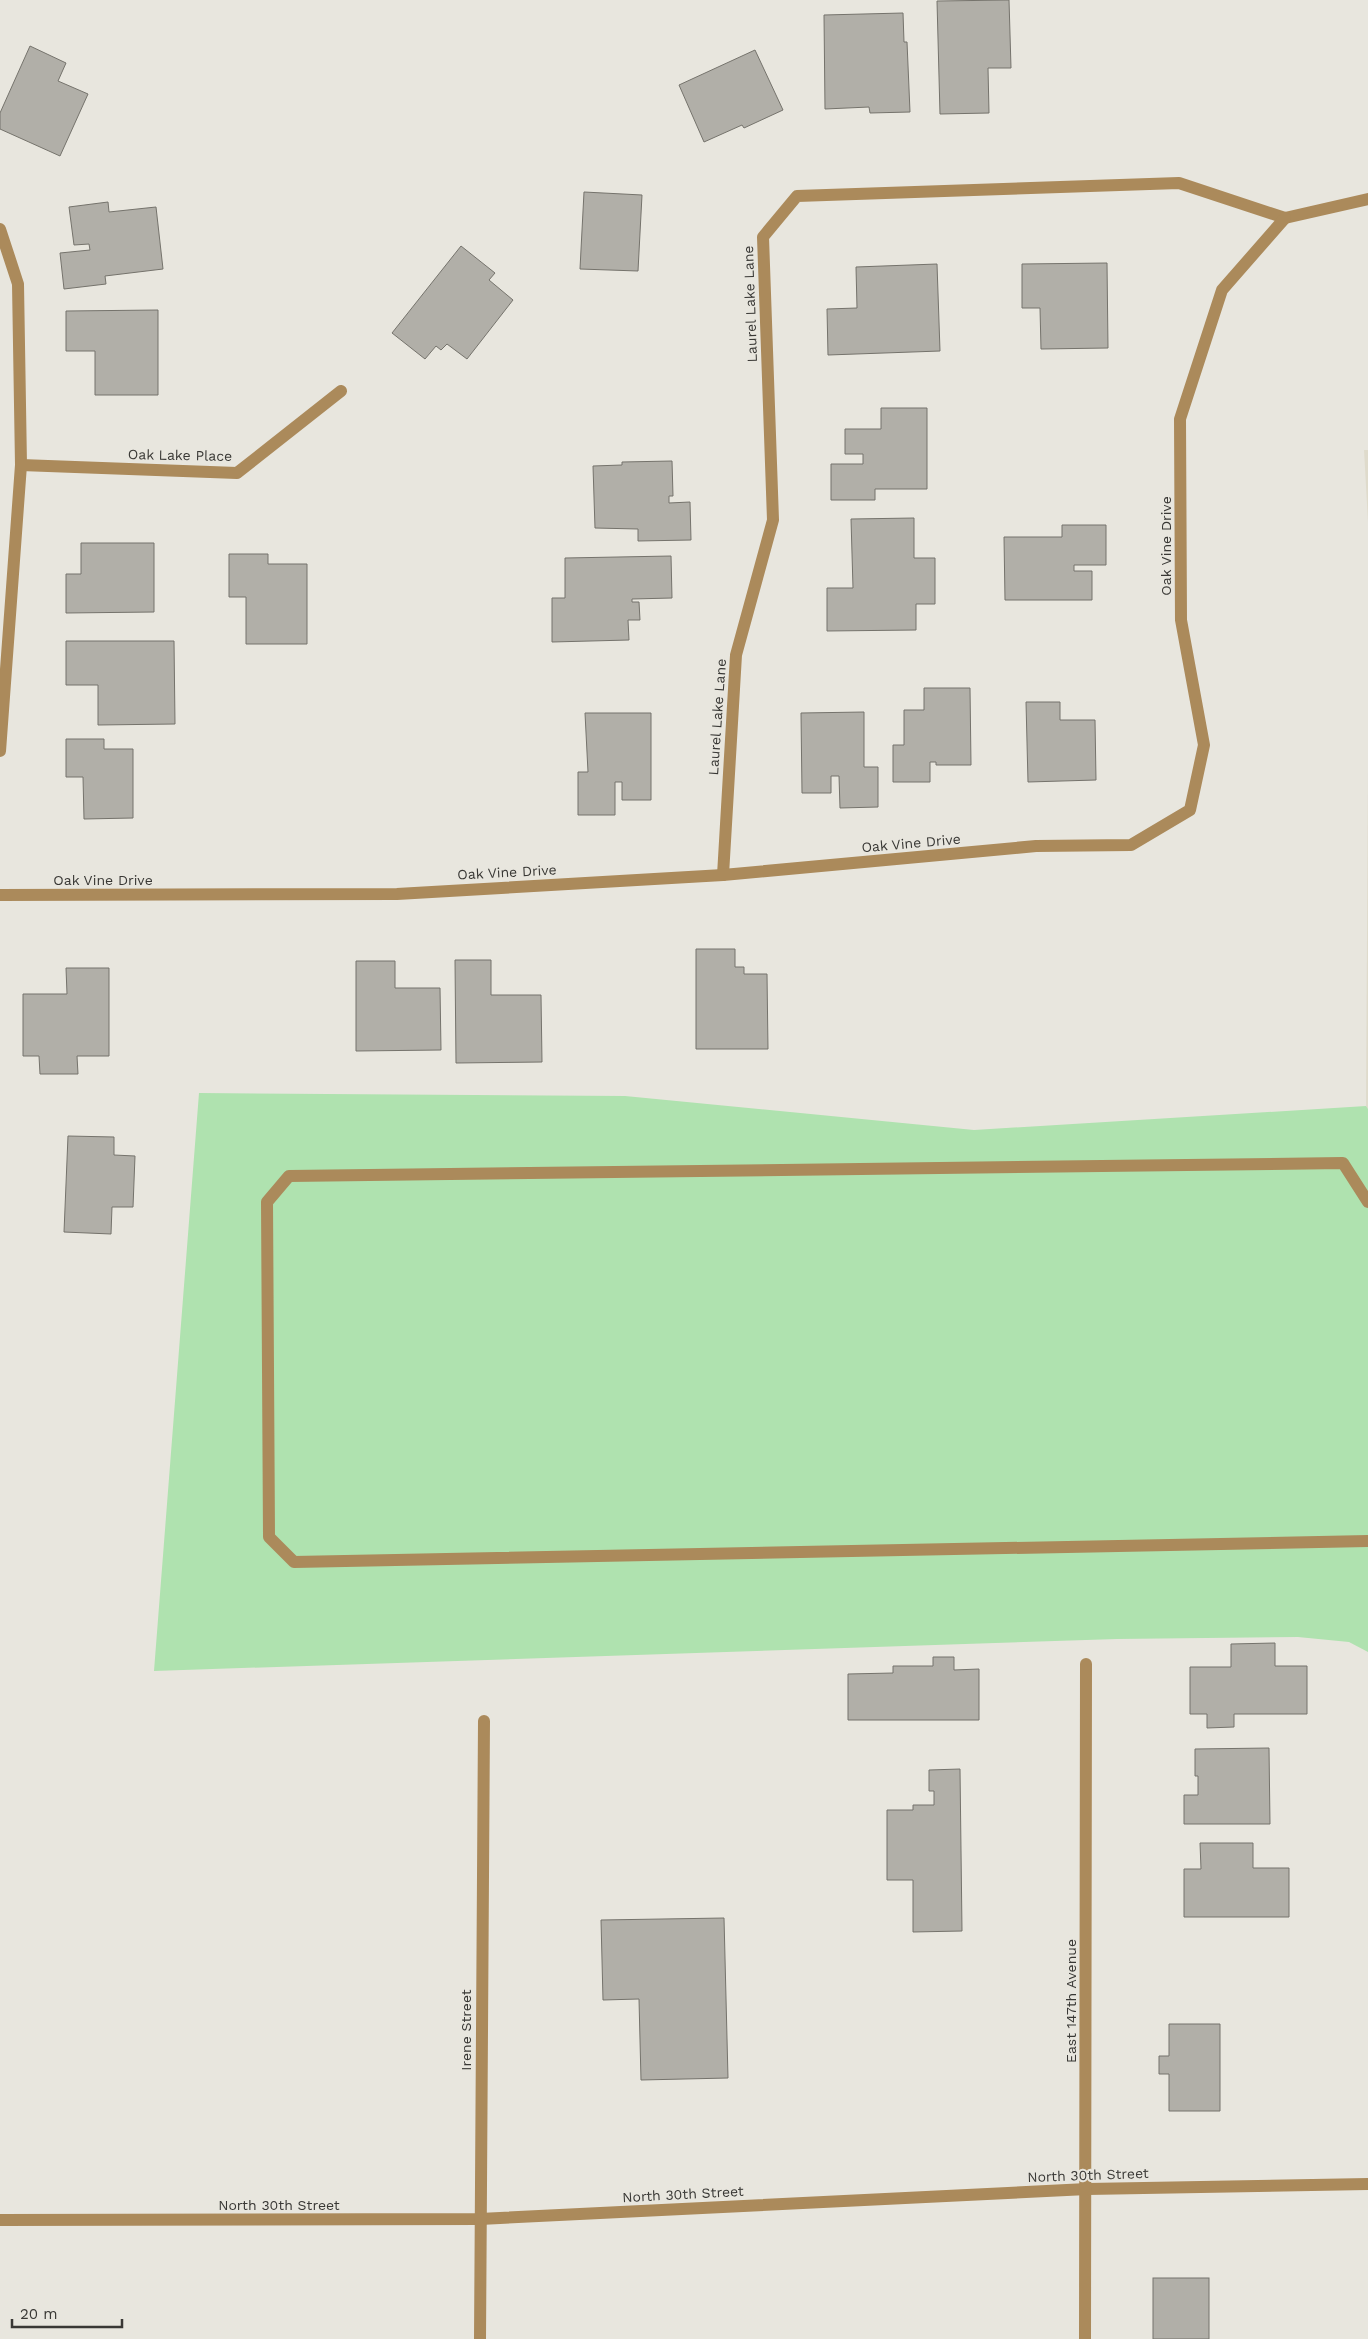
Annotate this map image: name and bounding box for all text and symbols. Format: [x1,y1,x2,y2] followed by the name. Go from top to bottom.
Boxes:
[740,245,760,363] street label: Laurel Lake Lane
[128,446,232,464] street label: Oak Lake Place
[1158,496,1174,596] street label: Oak Vine Drive
[705,658,729,776] street label: Laurel Lake Lane
[861,831,961,855] street label: Oak Vine Drive
[457,861,557,883] street label: Oak Vine Drive
[53,872,153,888] street label: Oak Vine Drive
[1063,1939,1079,2063] street label: East 147th Avenue
[458,1989,474,2071] street label: Irene Street
[1027,2165,1149,2185] street label: North 30th Street
[622,2183,744,2205] street label: North 30th Street
[218,2197,340,2213] street label: North 30th Street
[12,2296,122,2328] scale bar
[20,2305,58,2323] text: 20 m

